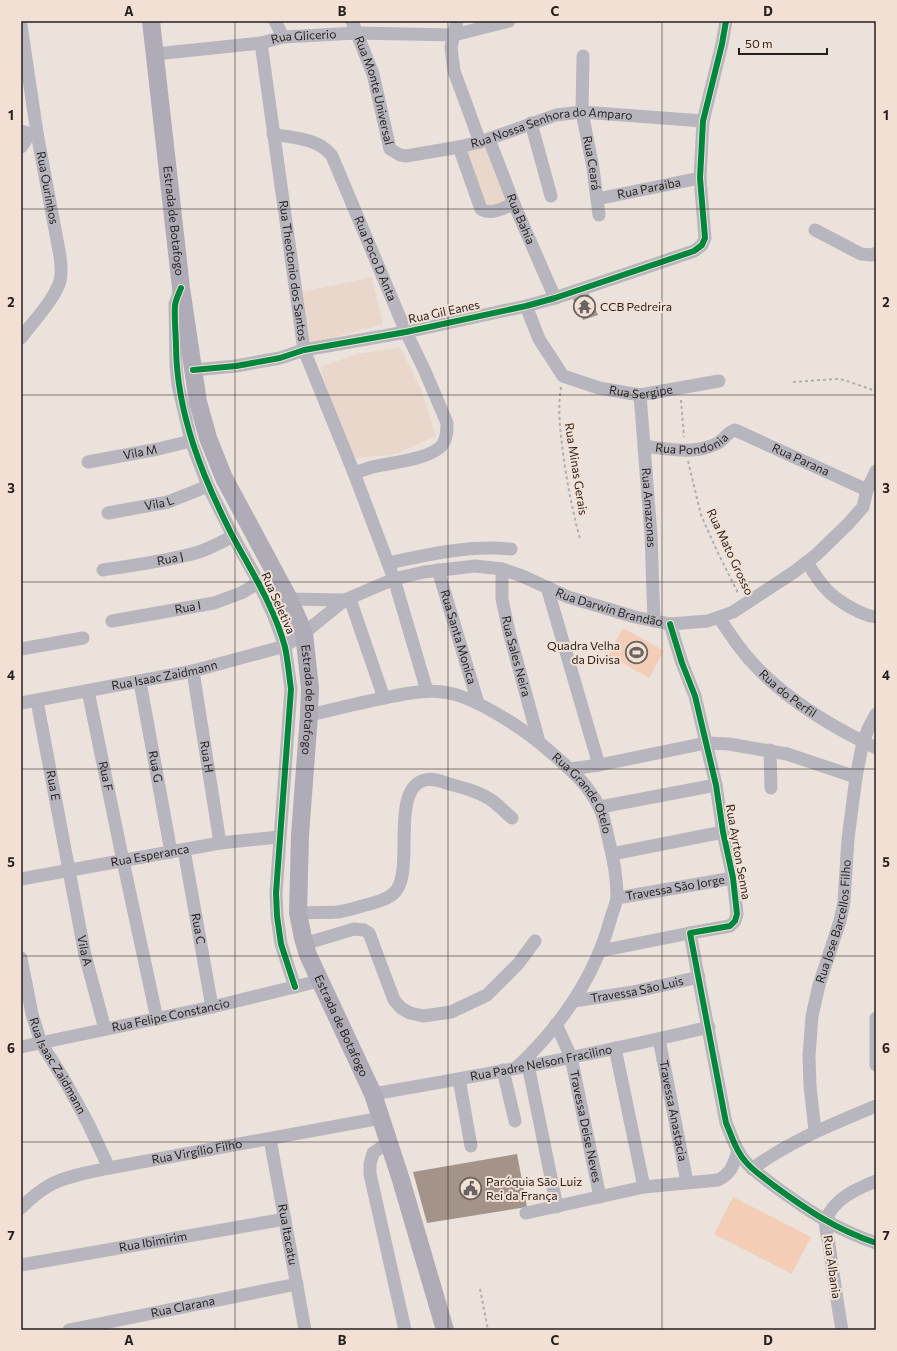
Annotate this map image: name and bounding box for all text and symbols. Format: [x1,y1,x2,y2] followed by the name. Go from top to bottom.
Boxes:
[124,3,134,19] text: A
[338,3,347,19] text: B
[551,3,560,19] text: C
[763,3,773,19] text: D
[269,26,337,46] street label: Rua Glicerio
[739,30,827,56] scale bar
[353,33,397,146] street label: Rua Monte Universal
[745,36,773,50] text: 50 m
[469,104,633,150] street label: Rua Nossa Senhora do Amparo
[8,107,14,123] text: 1
[883,107,889,123] text: 1
[581,134,604,191] street label: Rua Ceará
[35,150,62,225] street label: Rua Ourinhos
[161,165,188,276] street label: Estrada de Botafogo
[616,174,682,201] street label: Rua Paraiba
[505,191,539,246] street label: Rua Bahia
[277,199,311,342] street label: Rua Theotonio dos Santos
[352,214,400,303] street label: Rua Poco D Anta
[7,294,15,310] text: 2
[572,294,598,320] temple icon: CCB Pedreira
[882,294,890,310] text: 2
[407,297,481,325] street label: Rua Gil Eanes
[600,299,672,313] place label: CCB Pedreira
[608,381,674,401] street label: Rua Sergipe
[563,422,591,516] street label: Rua Minas Gerais
[654,430,731,456] street label: Rua Pondonia
[770,440,832,478] street label: Rua Parana
[122,441,158,461] street label: Vila M
[640,467,659,548] street label: Rua Amazonas
[7,480,15,496] text: 3
[882,480,890,496] text: 3
[143,492,176,512] street label: Vila L
[705,506,757,597] street label: Rua Mato Grosso
[156,548,185,567] street label: Rua J
[259,569,299,636] street label: Rua Seletiva
[554,584,664,628] street label: Rua Darwin Brandão
[438,588,480,686] street label: Rua Santa Monica
[173,597,202,616] street label: Rua I
[500,614,534,698] street label: Rua Sales Neira
[547,638,620,666] place label: Quadra Velha da Divisa
[623,640,649,666] sports icon: Quadra Velha da Divisa
[299,644,318,756] street label: Estrada de Botafogo
[110,657,219,692] street label: Rua Isaac Zaidmann
[757,666,819,720] street label: Rua do Perfil
[7,667,15,683] text: 4
[882,667,890,683] text: 4
[198,740,217,774] street label: Rua H
[147,749,166,783] street label: Rua G
[550,749,615,835] street label: Rua Grande Otelo
[97,760,116,792] street label: Rua F
[44,769,64,802] street label: Rua E
[724,803,754,901] street label: Rua Ayrton Senna
[109,841,190,869] street label: Rua Esperanca
[7,854,15,870] text: 5
[882,854,890,870] text: 5
[812,859,853,985] street label: Rua Jose Barcellos Filho
[624,872,726,902] street label: Travessa Sāo Jorge
[189,912,209,945] street label: Rua C
[75,934,96,967] street label: Vila A
[312,972,372,1079] street label: Estrada de Botafogo
[589,973,684,1004] street label: Travessa Sāo Luis
[110,995,231,1034] street label: Rua Felipe Constancio
[27,1015,90,1116] street label: Rua Isaac Zaidmann
[7,1040,15,1056] text: 6
[882,1040,890,1056] text: 6
[469,1041,613,1083] street label: Rua Padre Nelson Fracilino
[657,1059,691,1162] street label: Travessa Anastacia
[568,1068,605,1184] street label: Travessa Deise Neves
[150,1136,243,1166] street label: Rua Virgílio Filho
[486,1174,582,1202] place label: Paróquia São Luiz Rei da França
[458,1176,484,1202] public building icon: Paróquia São Luiz Rei da França
[276,1203,301,1266] street label: Rua Itacatu
[7,1227,15,1243] text: 7
[882,1227,890,1243] text: 7
[118,1228,188,1254] street label: Rua Ibimirim
[822,1234,844,1300] street label: Rua Albania
[149,1293,216,1319] street label: Rua Clarana
[124,1332,134,1348] text: A
[338,1332,347,1348] text: B
[551,1332,560,1348] text: C
[763,1332,773,1348] text: D

